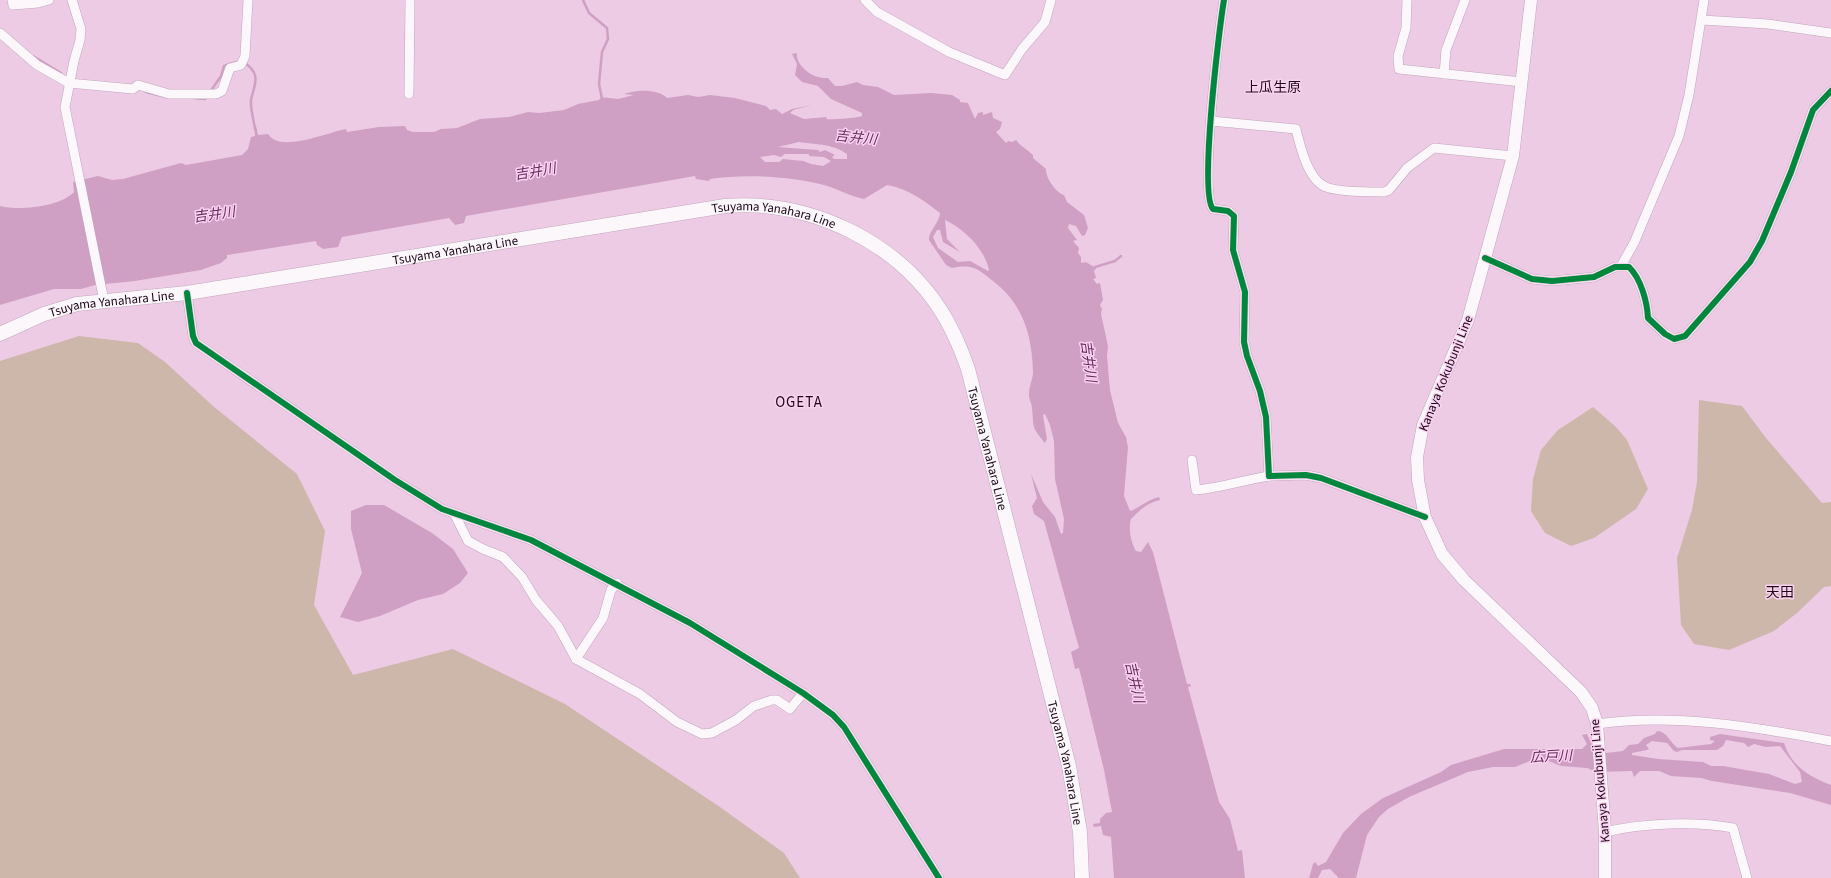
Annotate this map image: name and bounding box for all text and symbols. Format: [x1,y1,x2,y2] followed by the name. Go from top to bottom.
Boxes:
[1245,78,1301,98] district label: 上瓜生原
[834,126,880,150] water label: 吉井川
[513,158,560,185] water label: 吉井川
[710,197,839,233] street label: Tsuyama Yanahara Line
[192,202,238,228] water label: 吉井川
[391,232,519,270] street label: Tsuyama Yanahara Line
[47,286,175,322] street label: Tsuyama Yanahara Line
[1414,313,1477,434] street label: Kanaya Kokubunji Line
[1075,339,1101,385] water label: 吉井川
[963,385,1012,512] street label: Tsuyama Yanahara Line
[775,392,823,413] district label: OGETA
[1766,583,1794,603] district label: 天田
[1120,660,1149,707] water label: 吉井川
[1043,699,1087,826] street label: Tsuyama Yanahara Line
[1586,718,1614,843] street label: Kanaya Kokubunji Line
[1530,746,1575,768] water label: 広戸川

